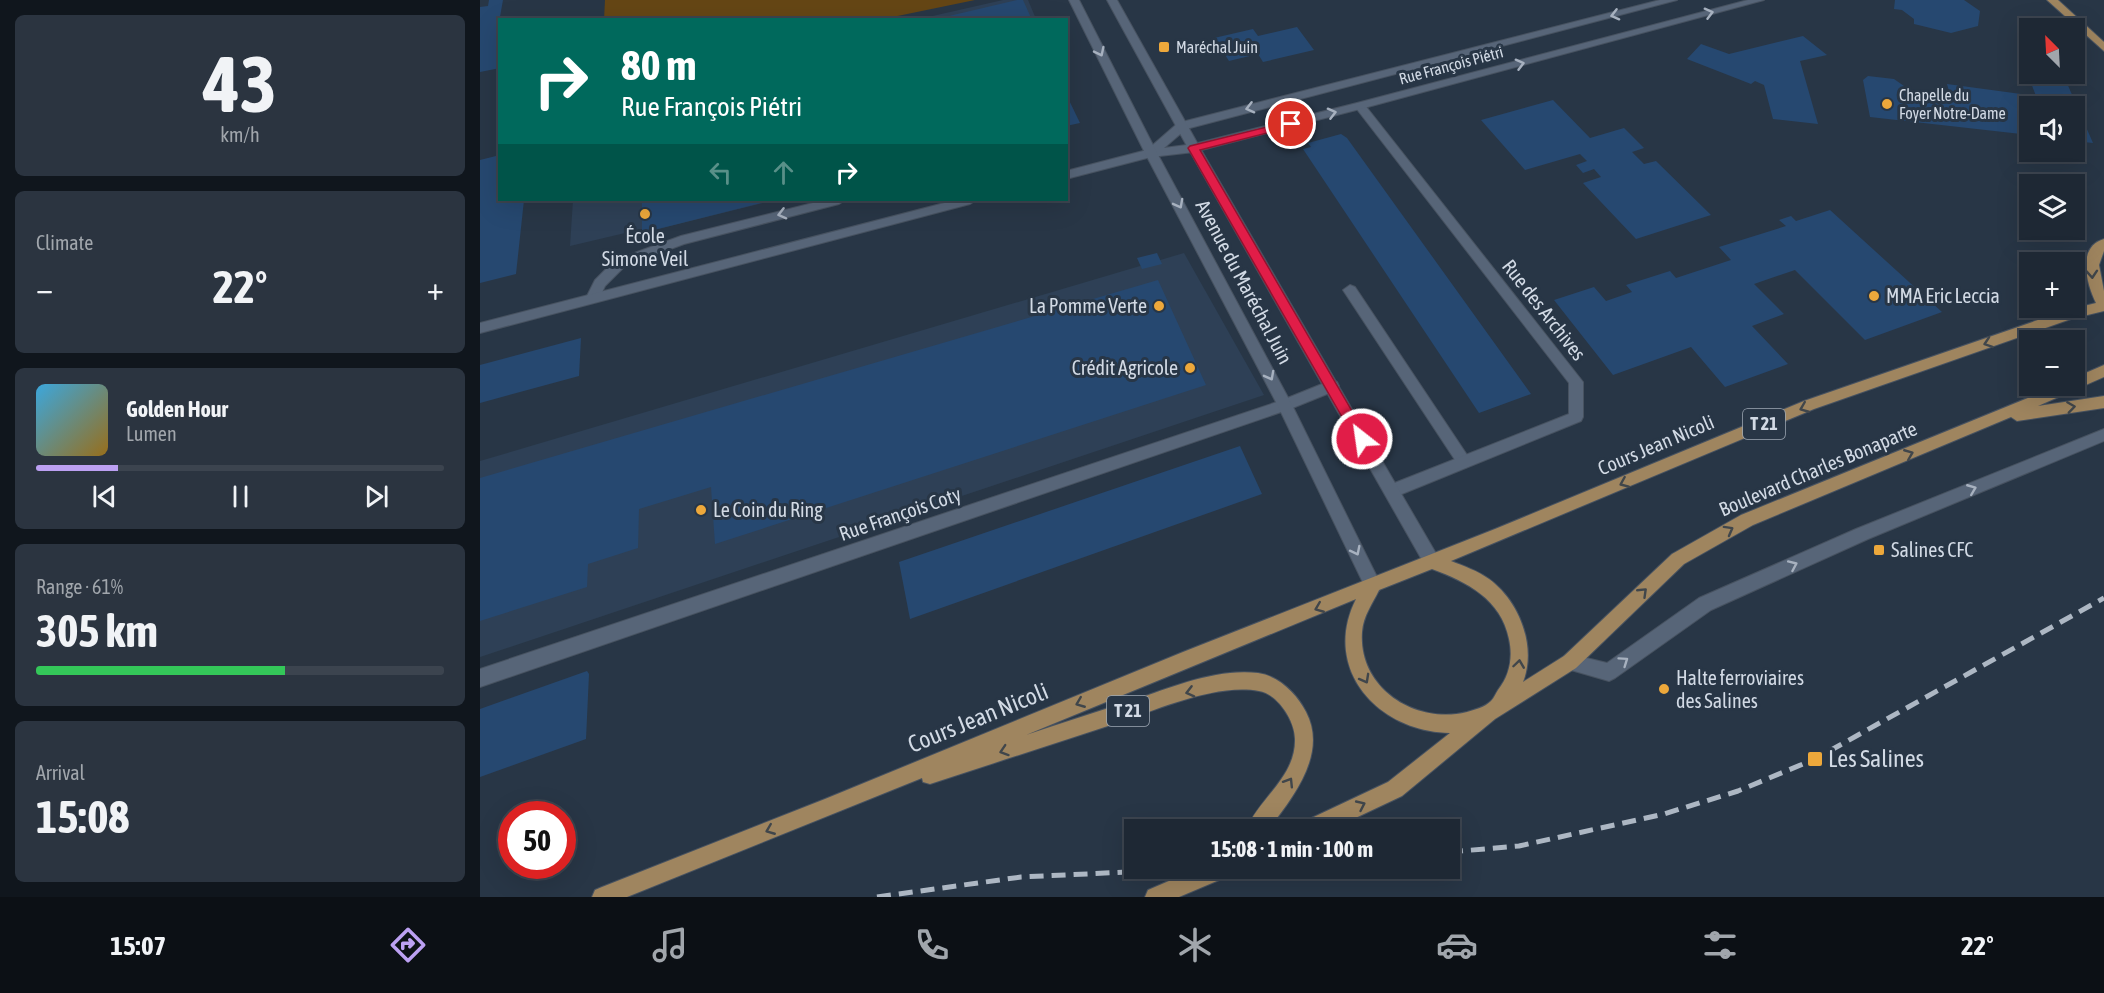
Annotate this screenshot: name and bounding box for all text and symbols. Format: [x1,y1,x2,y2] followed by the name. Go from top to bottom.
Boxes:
[1610,7,1620,20] one-way arrow
[1704,8,1714,21] one-way arrow
[2019,18,2085,84] north arrow
[2019,18,2085,396] map controls
[1176,38,1258,56] place label: Maréchal Juin
[203,39,277,129] text: 43
[1157,40,1171,54] marker: Maréchal Juin
[621,41,696,89] text: 80 m
[522,42,600,120] icon: right
[1397,42,1505,89] street label: Rue François Piétri
[1092,46,1104,57] one-way arrow
[1515,58,1525,71] one-way arrow
[1899,86,2006,123] place label: Chapelle du Foyer Notre-Dame
[621,91,802,122] text: Rue François Piétri
[2019,96,2085,162] button: sound
[1880,97,1894,111] marker: Chapelle du Foyer Notre-Dame
[1265,98,1316,149] pin
[1246,101,1256,114] one-way arrow
[1274,107,1307,140] icon: arrive
[1327,108,1337,121] one-way arrow
[220,123,260,146] text: km/h
[704,156,737,189] icon: left
[767,156,800,189] icon: ahead
[830,156,863,189] icon: right
[2019,174,2085,240] button: layers
[1191,196,1297,368] street label: Avenue du Maréchal Juin
[1172,198,1183,209] one-way arrow
[638,207,652,221] marker: École Simone Veil
[777,207,788,219] one-way arrow
[602,224,689,270] place label: École Simone Veil
[36,231,93,254] text: Climate
[2019,252,2085,318] button: +
[1498,255,1591,365] street label: Rue des Archives
[213,261,267,313] text: 22°
[36,269,53,307] text: −
[427,269,444,307] text: +
[2086,269,2099,278] one-way arrow
[1886,284,2000,307] place label: MMA Eric Leccia
[1867,289,1881,303] marker: MMA Eric Leccia
[1029,294,1147,317] place label: La Pomme Verte
[1152,299,1166,313] marker: La Pomme Verte
[2019,330,2085,396] button: −
[1983,336,1994,349] one-way arrow
[1072,356,1178,379] place label: Crédit Agricole
[1183,361,1197,375] marker: Crédit Agricole
[1263,370,1274,381] one-way arrow
[126,396,228,422] text: Golden Hour
[1799,400,1810,413] one-way arrow
[2066,401,2076,413] one-way arrow
[1330,407,1394,471] position arrow
[1743,409,1785,439] road number: T 21
[1594,410,1717,479] street label: Cours Jean Nicoli
[1715,416,1920,521] street label: Boulevard Charles Bonaparte
[126,422,177,445] text: Lumen
[1902,449,1913,461] one-way arrow
[1620,475,1631,487] one-way arrow
[88,480,121,513] icon: previous
[224,480,257,513] icon: pause
[360,480,393,513] icon: next
[836,482,964,545] street label: Rue François Coty
[1966,484,1977,496] one-way arrow
[713,498,823,521] place label: Le Coin du Ring
[694,503,708,517] marker: Le Coin du Ring
[1723,526,1733,537] one-way arrow
[1891,538,1973,561] place label: Salines CFC
[1872,543,1886,557] marker: Salines CFC
[1349,545,1360,556] one-way arrow
[1786,560,1797,572] one-way arrow
[36,575,123,598] text: Range · 61%
[1635,589,1646,600] one-way arrow
[1315,601,1326,613] one-way arrow
[36,605,158,657] text: 305 km
[1618,657,1629,668] one-way arrow
[1512,660,1524,669] one-way arrow
[1676,666,1804,712] place label: Halte ferroviaires des Salines
[1358,673,1369,683] one-way arrow
[904,677,1052,758] street label: Cours Jean Nicoli
[1657,682,1671,696] marker: Halte ferroviaires des Salines
[1185,684,1195,697] one-way arrow
[1075,696,1086,708] one-way arrow
[1107,696,1149,726] road number: T 21
[999,744,1010,756] one-way arrow
[1828,745,1924,772] place label: Les Salines
[1806,750,1824,768] marker: Les Salines
[36,761,85,784] text: Arrival
[1281,778,1293,788] one-way arrow
[36,791,130,843] text: 15:08
[1355,800,1366,812] one-way arrow
[498,801,576,879] speed limit sign: 50
[765,823,776,835] one-way arrow
[1211,836,1373,862] text: 15:08 · 1 min · 100 m
[387,924,429,966] icon: directions
[649,924,691,966] icon: music
[911,924,953,966] icon: phone
[1174,924,1216,966] icon: climate
[1436,924,1478,966] icon: car
[1699,924,1741,966] icon: filters
[110,930,166,961] text: 15:07
[1961,930,1994,961] text: 22°

